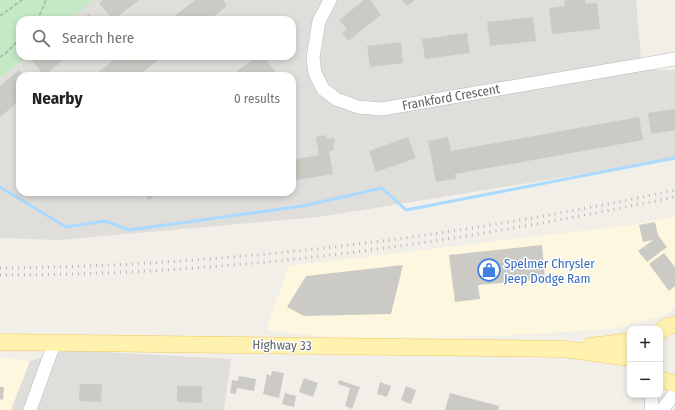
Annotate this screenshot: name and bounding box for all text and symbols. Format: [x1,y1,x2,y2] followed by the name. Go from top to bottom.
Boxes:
[16,16,296,60] search box
[30,27,52,49] icon: search
[62,29,134,47] text: Search here
[401,81,502,113] street label: Frankford Crescent
[32,88,83,109] text: Nearby
[234,91,280,106] text: 0 results
[504,256,595,286] place label: Spelmer Chrysler Jeep Dodge Ram
[476,257,502,283] shop icon: Spelmer Chrysler Jeep Dodge Ram
[627,326,663,398] map controls
[627,326,663,362] button: +
[252,337,312,353] street label: Highway 33
[627,362,663,398] button: −

